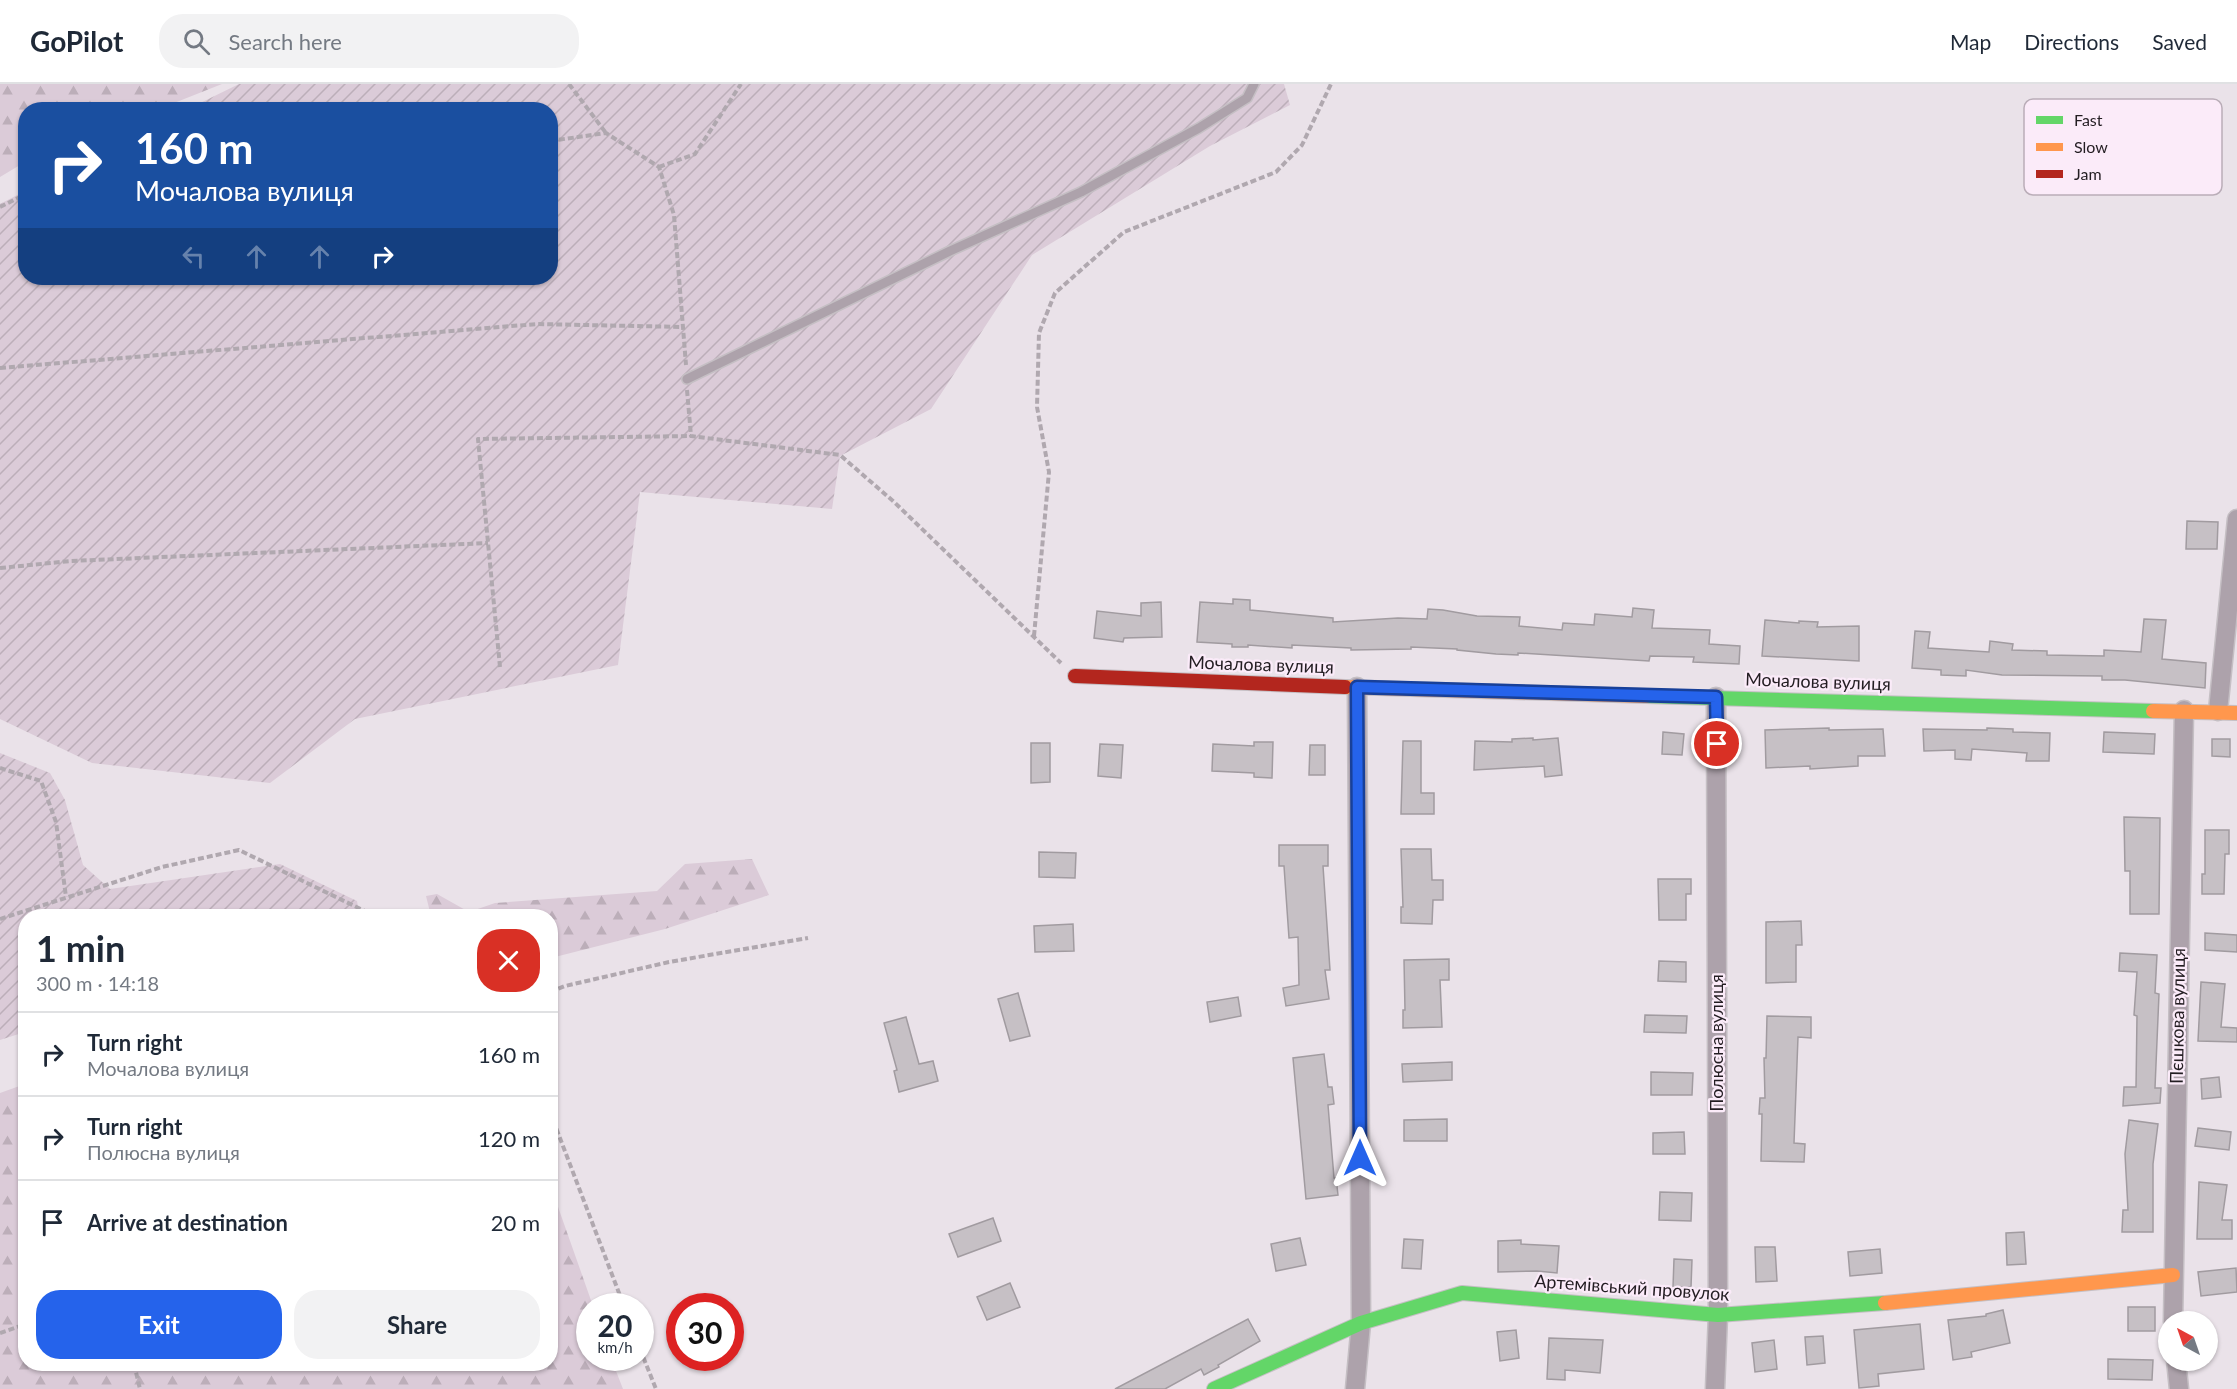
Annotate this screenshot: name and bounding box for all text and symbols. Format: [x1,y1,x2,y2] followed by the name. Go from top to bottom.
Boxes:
[159,14,579,68] search box
[30,24,123,58] text: GoPilot
[180,25,213,58] icon: search
[228,28,342,55] text: Search here
[1950,29,1991,54] text: Map
[2024,29,2119,54] text: Directions
[2152,29,2207,54] text: Saved
[2024,99,2222,195] legend
[2074,110,2103,129] text: Fast
[135,123,253,173] text: 160 m
[36,126,114,204] icon: right
[2074,137,2108,156] text: Slow
[2074,164,2102,183] text: Jam
[135,174,354,207] text: Мочалова вулиця
[177,240,210,273] icon: left
[240,240,273,273] icon: ahead
[303,240,336,273] icon: ahead
[366,240,399,273] icon: right
[1188,650,1334,678] street label: Мочалова вулиця
[1745,667,1891,695] street label: Мочалова вулиця
[1691,718,1742,769] pin
[1700,727,1733,760] icon: arrive
[36,926,125,970] text: 1 min
[477,929,540,992] button: close
[2165,948,2189,1084] street label: Пєшкова вулиця
[36,971,159,995] text: 300 m · 14:18
[1705,974,1727,1112] street label: Полюсна вулиця
[87,1029,182,1056] text: Turn right
[36,1038,69,1071] icon: right
[478,1041,540,1068] text: 160 m
[87,1056,249,1080] text: Мочалова вулиця
[87,1113,182,1140] text: Turn right
[36,1122,69,1155] icon: right
[478,1125,540,1152] text: 120 m
[1328,1126,1392,1190] position arrow
[87,1140,240,1164] text: Полюсна вулиця
[36,1206,69,1239] icon: arrive
[87,1209,288,1236] text: Arrive at destination
[491,1209,540,1236] text: 20 m
[1534,1269,1731,1305] street label: Артемівський провулок
[36,1290,282,1359] button: Exit
[294,1290,540,1359] button: Share
[666,1293,744,1371] speed limit sign: 30
[598,1307,632,1343] text: 20
[2158,1311,2218,1371] north arrow
[2158,1311,2218,1371] map controls
[597,1338,633,1356] text: km/h

